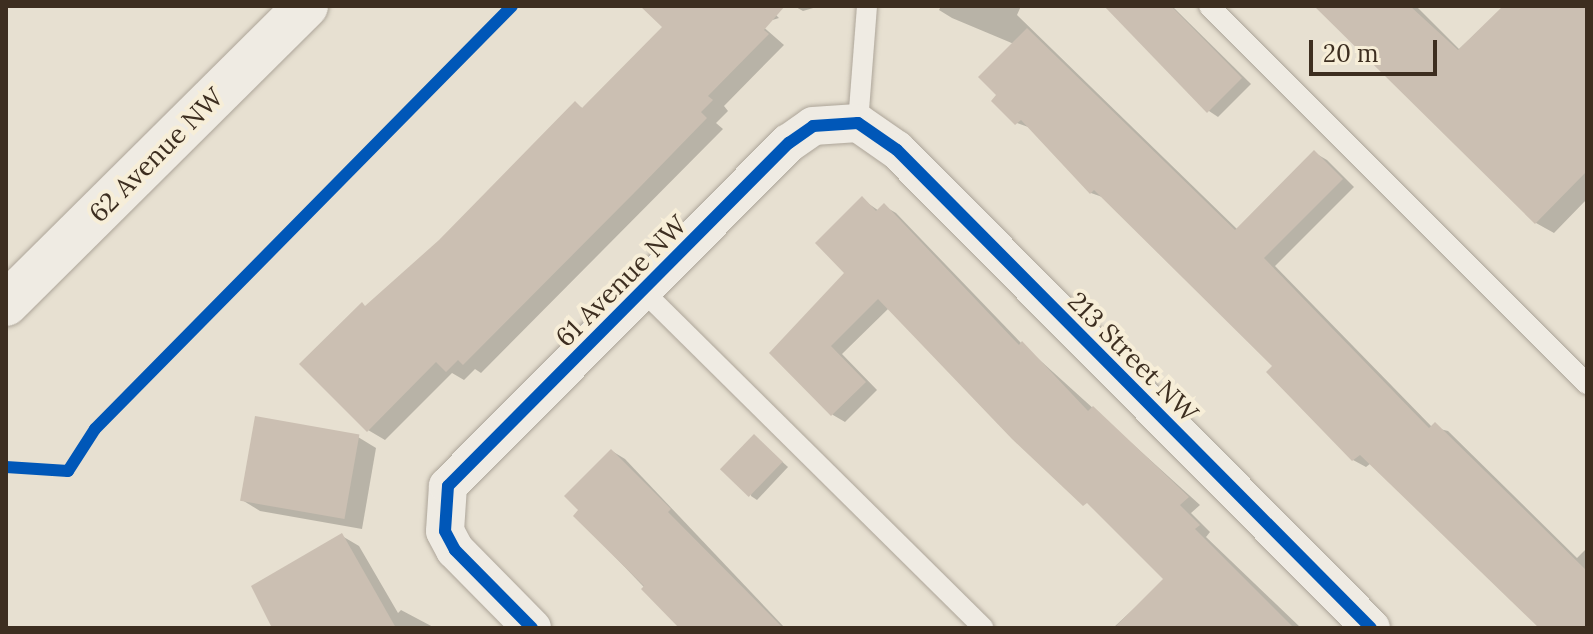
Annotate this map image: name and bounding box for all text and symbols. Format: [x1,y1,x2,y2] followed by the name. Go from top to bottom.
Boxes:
[1313,24,1441,74] scale bar
[1323,38,1379,69] text: 20 m
[83,82,229,228] street label: 62 Avenue NW
[549,209,693,353] street label: 61 Avenue NW
[1062,286,1204,428] street label: 213 Street NW

